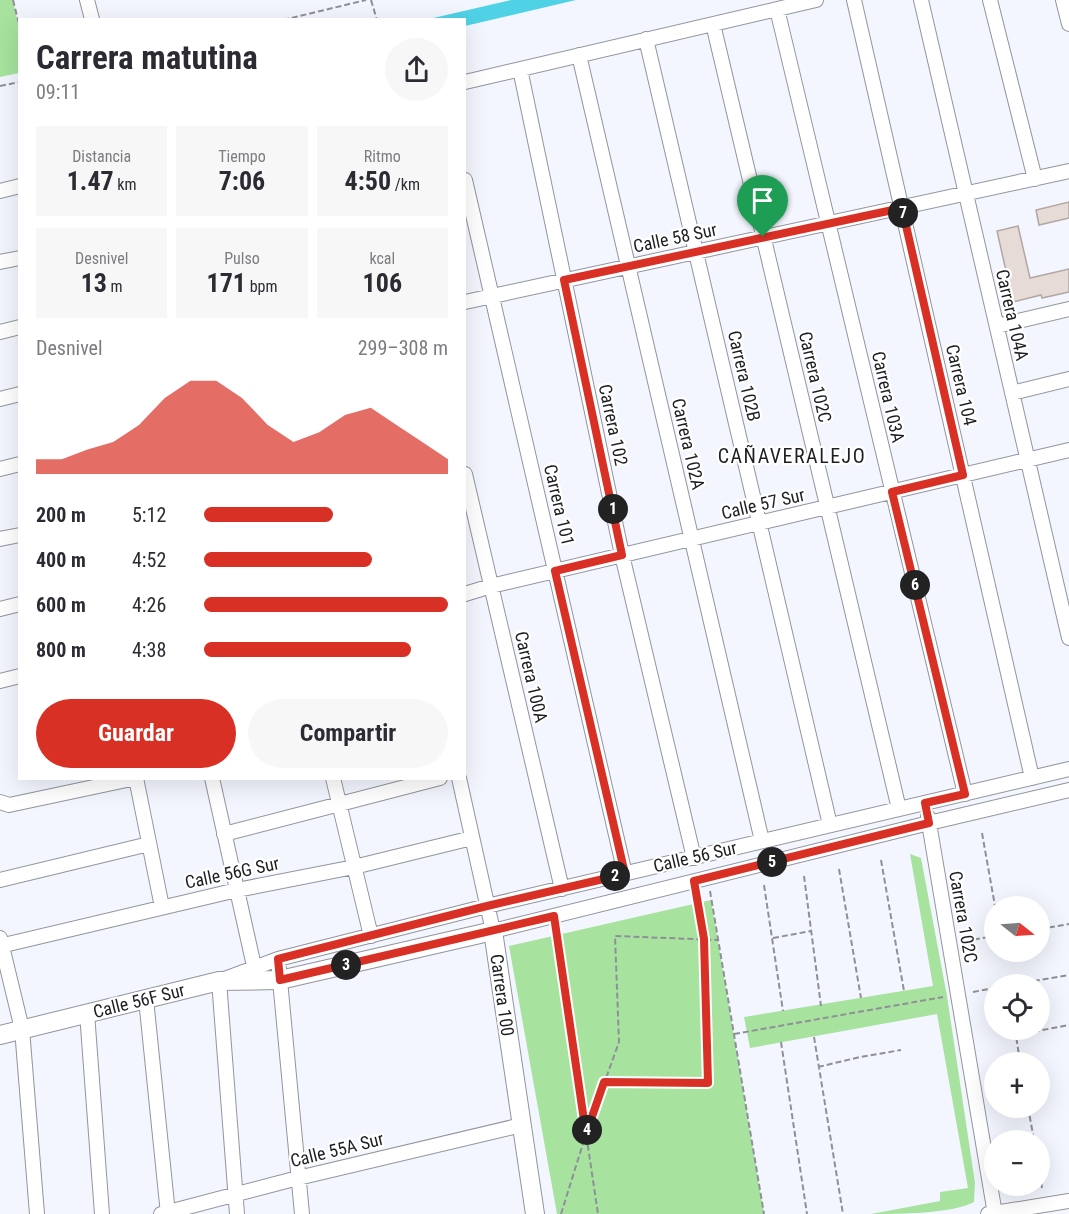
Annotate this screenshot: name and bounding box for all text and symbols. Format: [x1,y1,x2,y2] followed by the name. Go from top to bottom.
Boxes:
[36,38,258,77] text: Carrera matutina
[385,38,448,101] button: share
[36,80,80,104] text: 09:11
[72,147,131,166] text: Distancia
[218,147,266,166] text: Tiempo
[364,147,401,166] text: Ritmo
[67,166,114,196] text: 1.47
[219,166,265,196] text: 7:06
[345,166,391,196] text: 4:50
[114,175,137,194] text: km
[391,175,420,194] text: /km
[737,175,788,237] pin
[746,184,779,217] icon: arrive
[888,198,918,228] pin: 7
[899,203,907,222] text: 7
[631,218,719,257] street label: Calle 58 Sur
[75,249,128,268] text: Desnivel
[224,249,260,268] text: Pulso
[369,249,395,268] text: kcal
[992,267,1033,363] street label: Carrera 104A
[81,268,107,298] text: 13
[207,268,246,298] text: 171
[363,268,402,298] text: 106
[107,277,123,296] text: m
[246,277,277,296] text: bpm
[724,328,765,423] street label: Carrera 102B
[795,329,836,424] street label: Carrera 102C
[36,336,103,360] text: Desnivel
[358,336,448,360] text: 299–308 m
[942,342,981,428] street label: Carrera 104
[868,349,909,445] street label: Carrera 103A
[595,382,632,468] street label: Carrera 102
[668,396,709,492] street label: Carrera 102A
[718,444,866,468] district label: CAÑAVERALEJO
[540,462,579,547] street label: Carrera 101
[719,484,807,523] street label: Calle 57 Sur
[598,494,628,524] pin: 1
[609,499,617,518] text: 1
[36,503,86,527] text: 200 m
[132,503,166,527] text: 5:12
[36,548,86,572] text: 400 m
[132,548,166,572] text: 4:52
[900,570,930,600] pin: 6
[911,575,919,594] text: 6
[36,593,86,617] text: 600 m
[132,593,166,617] text: 4:26
[511,629,552,725] street label: Carrera 100A
[36,638,86,662] text: 800 m
[132,638,166,662] text: 4:38
[36,699,236,768] button: Guardar
[248,699,448,768] button: Compartir
[651,837,739,876] street label: Calle 56 Sur
[757,847,787,877] pin: 5
[183,852,281,893] street label: Calle 56G Sur
[768,852,776,871] text: 5
[600,861,630,891] pin: 2
[611,866,619,885] text: 2
[945,869,982,964] street label: Carrera 102C
[984,896,1050,962] north arrow
[984,896,1050,1196] map controls
[331,950,361,980] pin: 3
[486,953,519,1037] street label: Carrera 100
[342,955,350,974] text: 3
[984,974,1050,1040] button: locate
[91,979,187,1022] street label: Calle 56F Sur
[984,1052,1050,1118] button: +
[572,1115,602,1145] pin: 4
[583,1120,591,1139] text: 4
[288,1128,386,1171] street label: Calle 55A Sur
[984,1130,1050,1196] button: −

